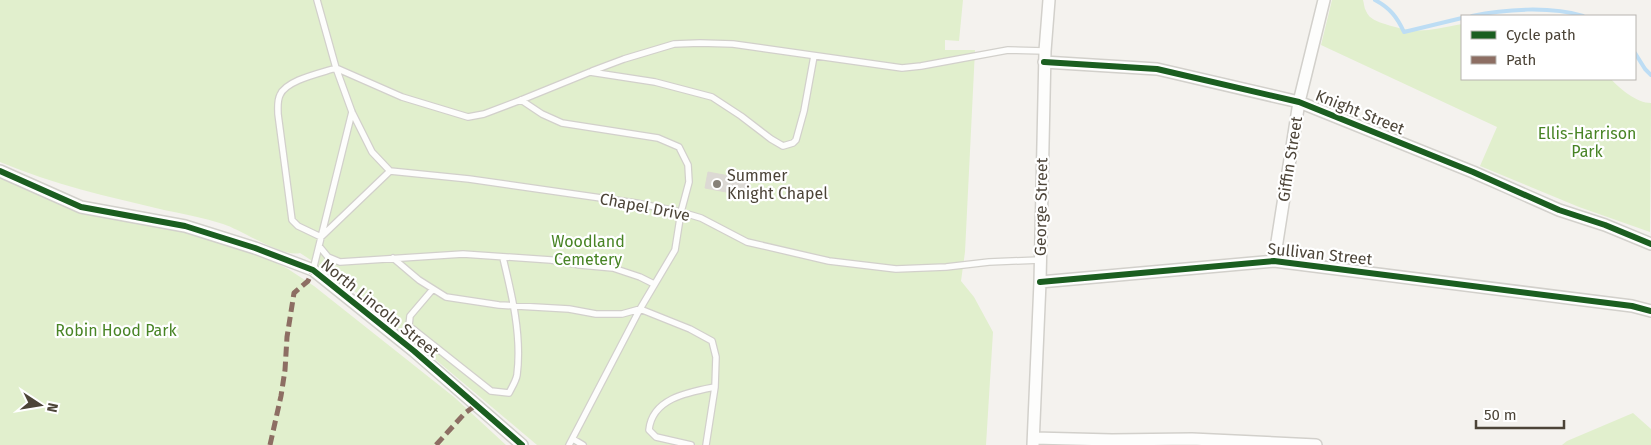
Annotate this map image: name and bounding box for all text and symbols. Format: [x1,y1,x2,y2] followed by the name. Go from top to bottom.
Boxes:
[1461,15,1636,80] legend
[1506,26,1576,44] text: Cycle path
[1506,51,1536,69] text: Path
[1313,86,1408,139] street label: Knight Street
[1274,115,1306,203] street label: Giffin Street
[1538,124,1636,161] park label: Ellis-Harrison Park
[1031,157,1051,256] street label: George Street
[727,166,828,203] place label: Summer Knight Chapel
[711,178,723,190] marker: Summer Knight Chapel
[598,189,692,225] street label: Chapel Drive
[551,232,625,269] park label: Woodland Cemetery
[1267,239,1374,269] street label: Sullivan Street
[317,255,443,361] street label: North Lincoln Street
[55,321,177,340] park label: Robin Hood Park
[15,380,65,430] north arrow
[1476,398,1564,430] scale bar
[43,401,62,414] text: N
[1484,406,1517,424] text: 50 m

